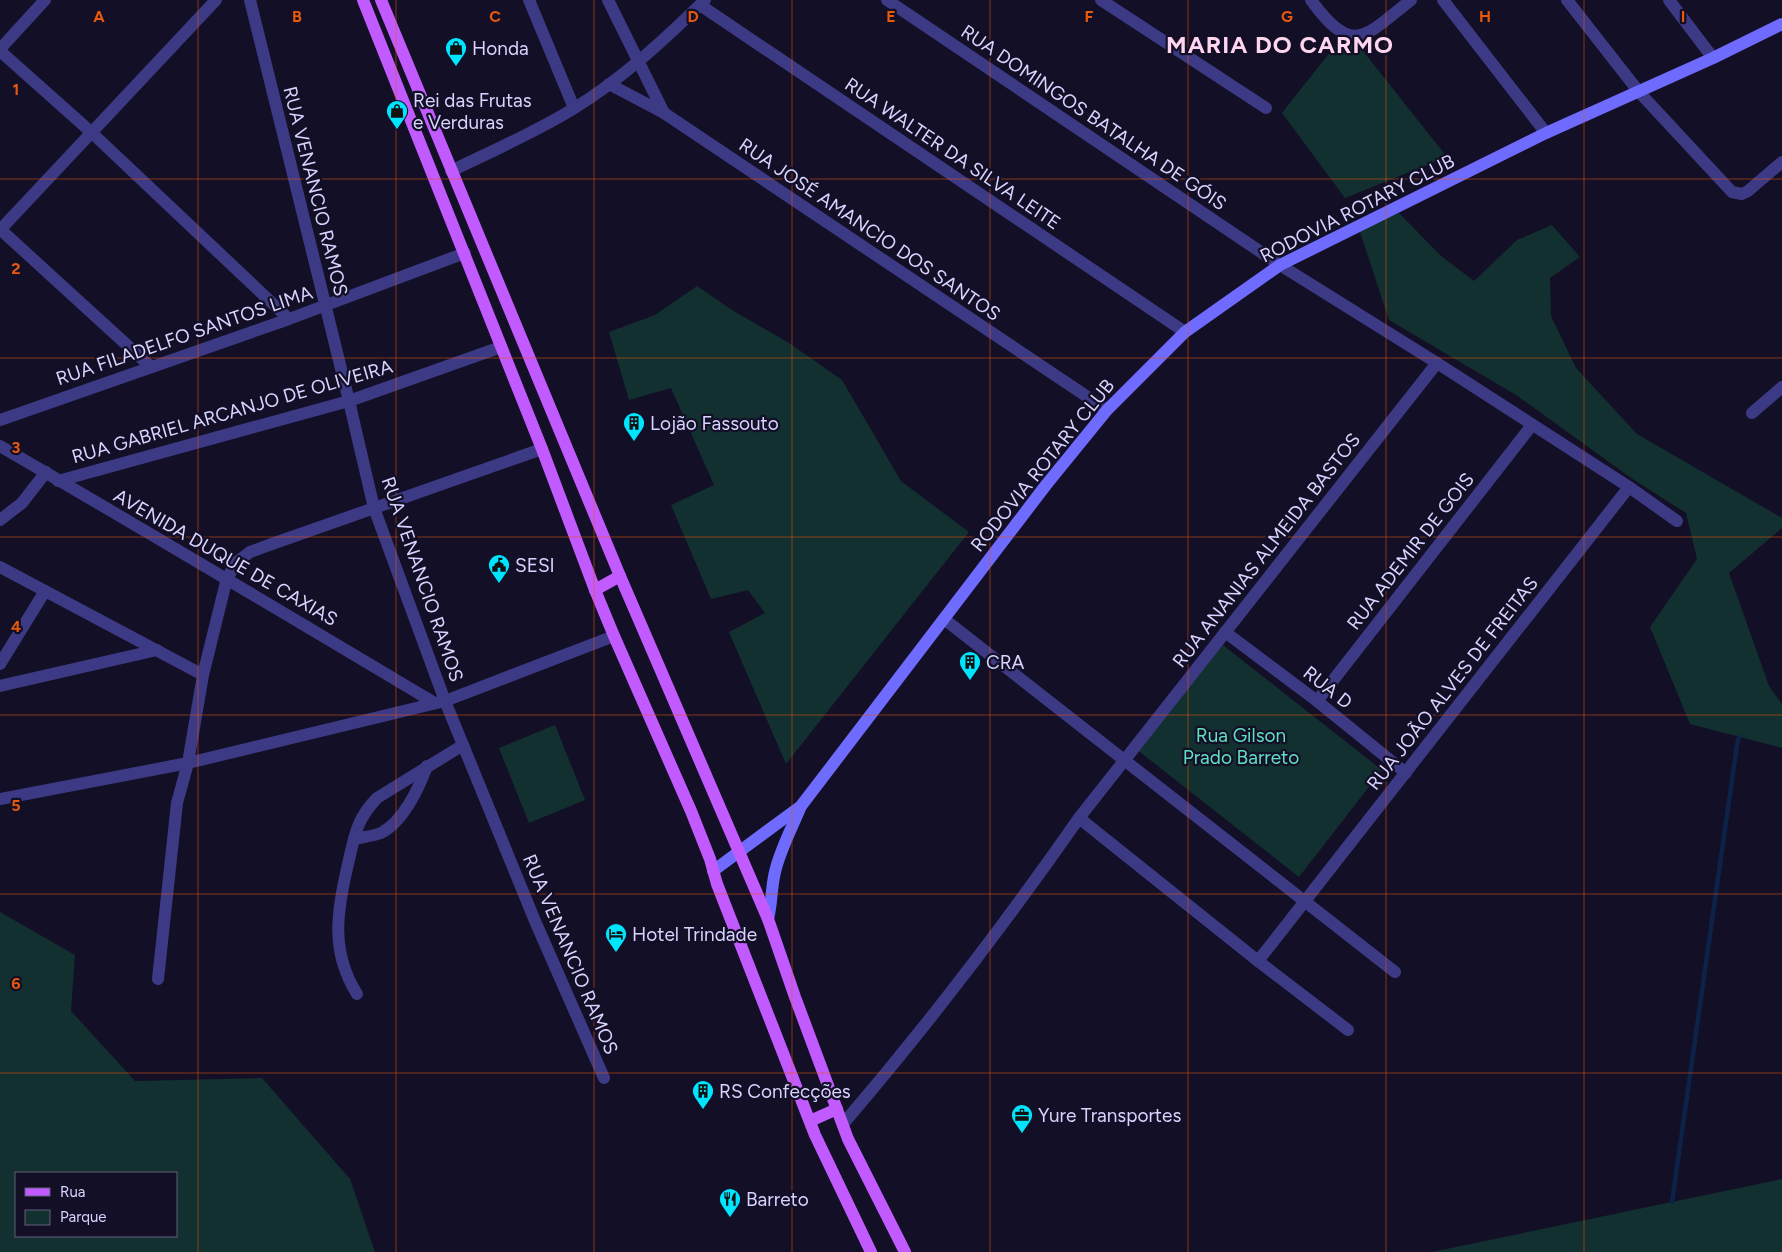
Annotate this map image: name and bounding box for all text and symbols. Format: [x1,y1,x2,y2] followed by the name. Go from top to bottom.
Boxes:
[93,7,105,26] text: A
[292,7,302,26] text: B
[489,7,501,26] text: C
[687,7,699,26] text: D
[886,7,896,26] text: E
[1085,7,1094,26] text: F
[1281,7,1293,26] text: G
[1479,7,1491,26] text: H
[1681,7,1685,26] text: I
[957,20,1231,215] street label: RUA DOMINGOS BATALHA DE GÓIS
[1166,30,1394,59] district label: MARIA DO CARMO
[444,36,468,67] shop icon: Honda
[472,37,529,60] place label: Honda
[840,72,1065,234] street label: RUA WALTER DA SILVA LEITE
[13,80,19,99] text: 1
[278,84,353,298] street label: RUA VENANCIO RAMOS
[413,89,532,134] place label: Rei das Frutas e Verduras
[385,99,409,130] shop icon: Rei das Frutas e Verduras
[735,133,1005,326] street label: RUA JOSÉ AMANCIO DOS SANTOS
[1256,149,1458,268] street label: RODOVIA ROTARY CLUB
[11,259,21,278] text: 2
[53,281,316,390] street label: RUA FILADELFO SANTOS LIMA
[69,355,395,468] street label: RUA GABRIEL ARCANJO DE OLIVEIRA
[966,374,1119,556] street label: RODOVIA ROTARY CLUB
[622,411,646,442] building icon: Lojão Fassouto
[650,412,779,435] place label: Lojão Fassouto
[1168,428,1365,672] street label: RUA ANANIAS ALMEIDA BASTOS
[12,438,21,457] text: 3
[1342,468,1479,634] street label: RUA ADEMIR DE GOIS
[377,474,468,685] street label: RUA VENANCIO RAMOS
[110,484,342,631] street label: AVENIDA DUQUE DE CAXIAS
[487,553,511,584] public building icon: SESI
[515,554,555,577] place label: SESI
[1362,572,1543,795] street label: RUA JOÃO ALVES DE FREITAS
[11,617,21,636] text: 4
[958,650,982,681] building icon: CRA
[986,651,1025,674] place label: CRA
[1299,661,1357,714] street label: RUA D
[1183,724,1299,769] park label: Rua Gilson Prado Barreto
[11,796,21,815] text: 5
[518,851,623,1058] street label: RUA VENANCIO RAMOS
[604,922,628,953] hotel icon: Hotel Trindade
[632,923,757,946] place label: Hotel Trindade
[11,974,21,993] text: 6
[691,1079,715,1110] building icon: RS Confecções
[719,1080,851,1103] place label: RS Confecções
[1010,1103,1034,1134] office icon: Yure Transportes
[1038,1104,1181,1127] place label: Yure Transportes
[15,1172,178,1237] legend
[60,1183,85,1201] text: Rua
[718,1187,742,1218] restaurant icon: Barreto
[746,1188,809,1211] place label: Barreto
[60,1208,107,1226] text: Parque

